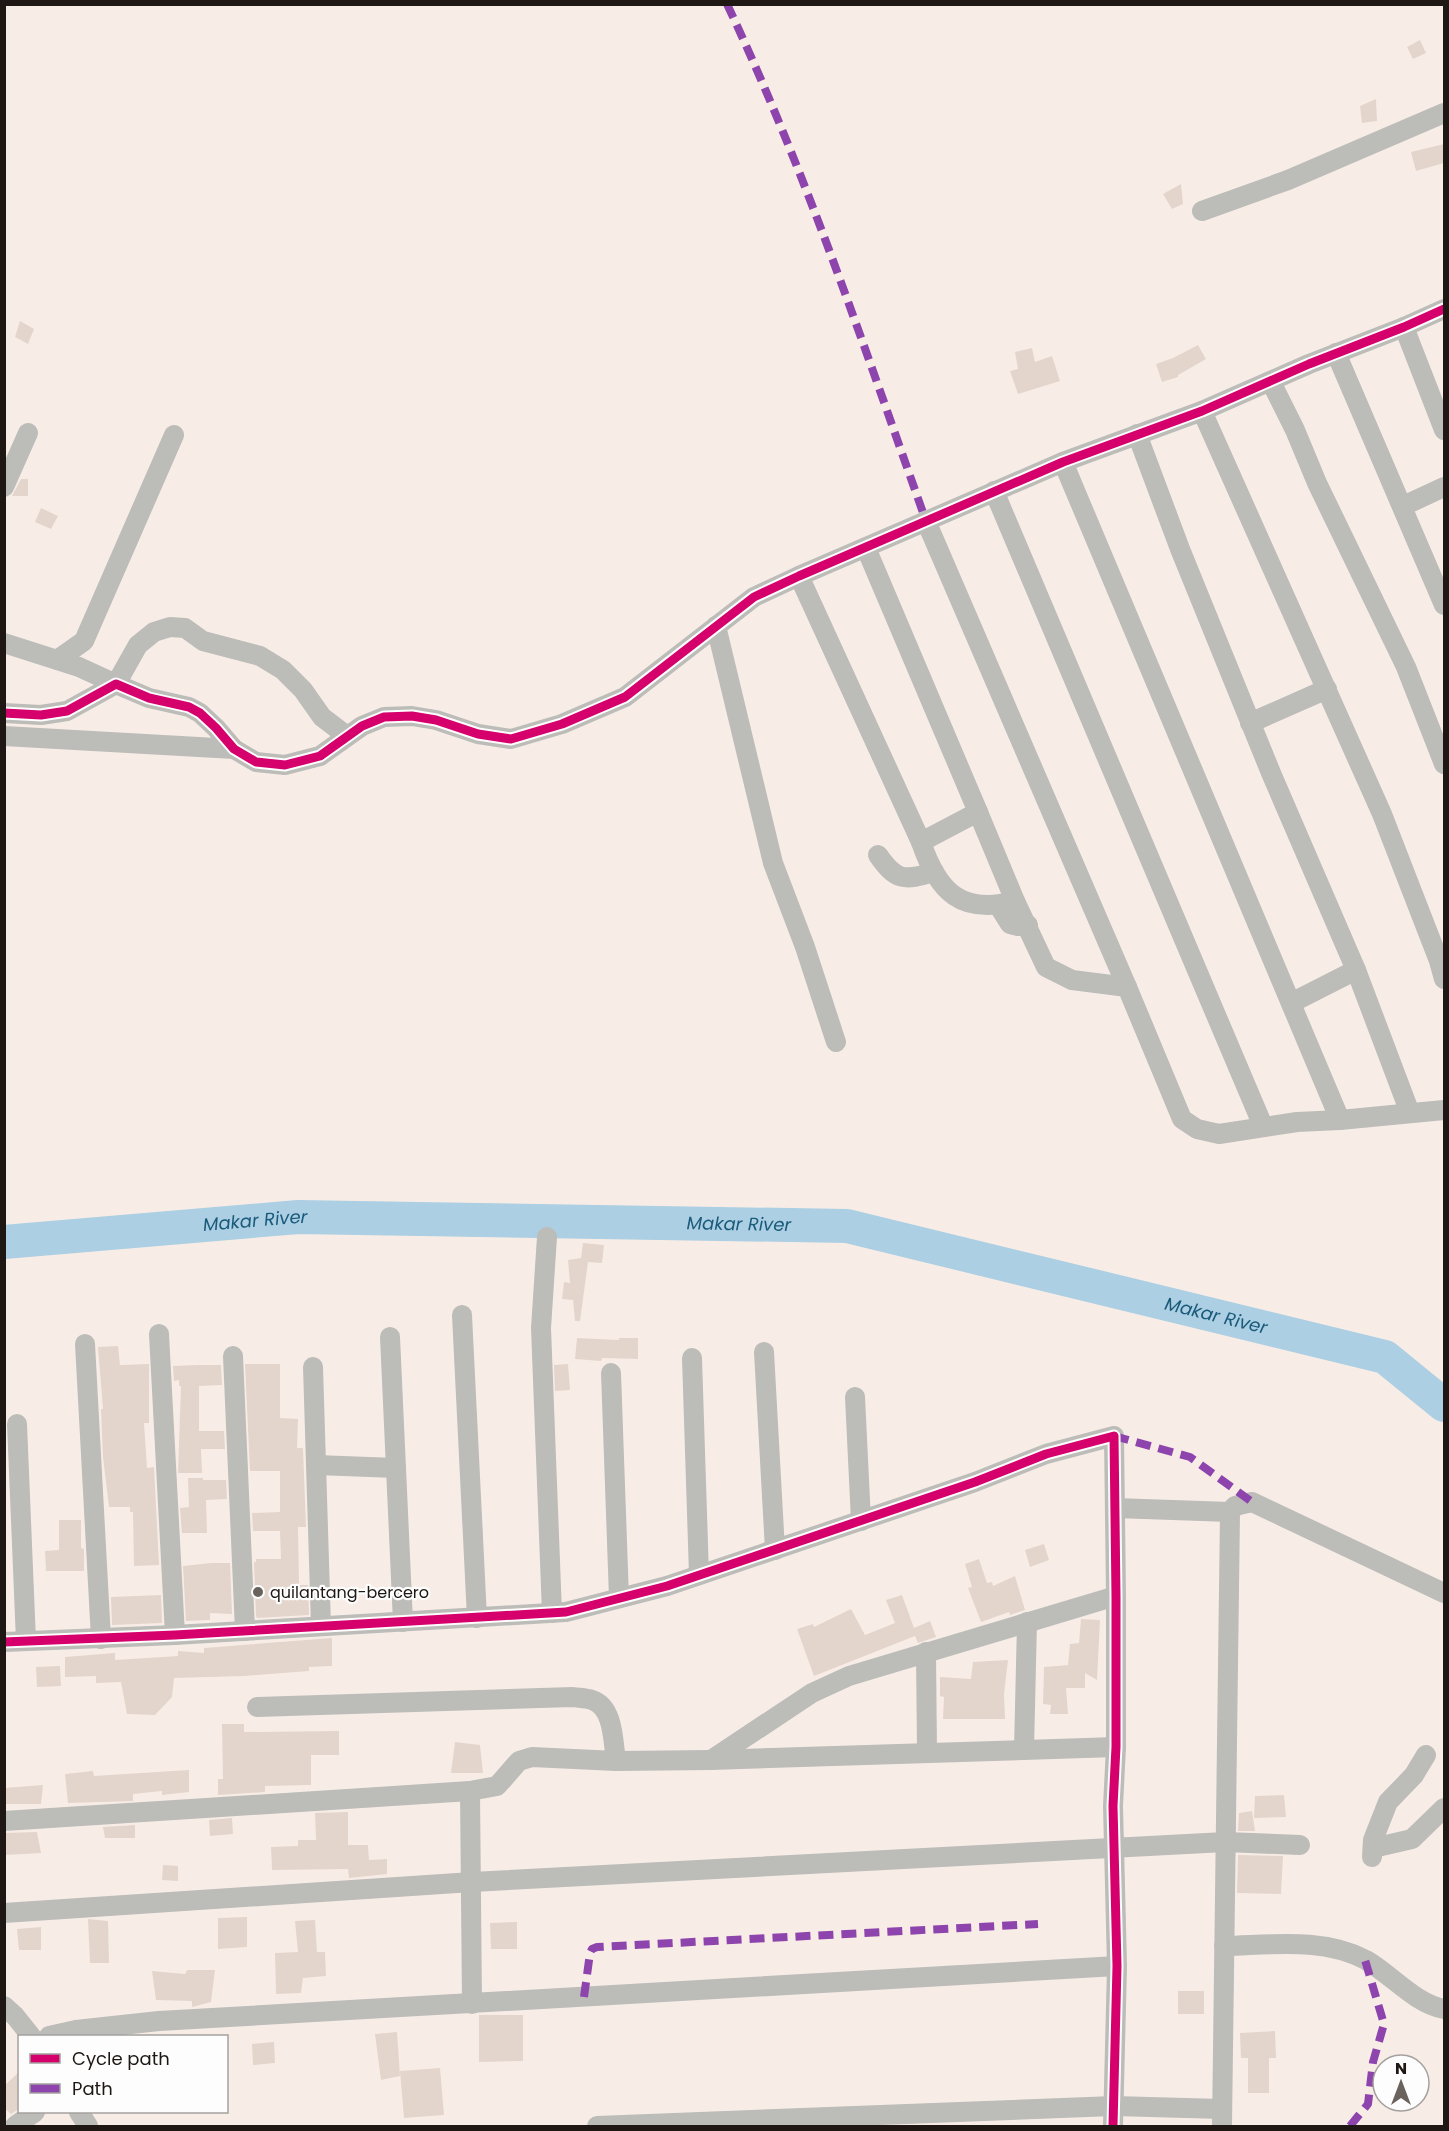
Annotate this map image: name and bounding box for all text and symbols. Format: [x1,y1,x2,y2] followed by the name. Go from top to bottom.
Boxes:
[202,1204,309,1237] water label: Makar River
[686,1210,793,1237] water label: Makar River
[1162,1291,1271,1340] water label: Makar River
[270,1581,429,1604] place label: quilantang-bercero
[251,1585,265,1599] marker: quilantang-bercero
[18,2035,228,2113] legend
[72,2046,170,2071] text: Cycle path
[1371,2053,1431,2113] north arrow
[1395,2057,1407,2080] text: N
[72,2076,113,2101] text: Path

